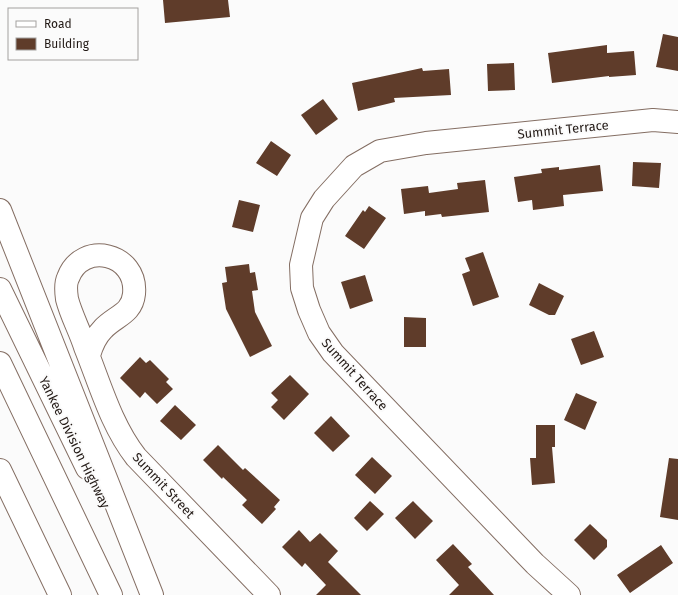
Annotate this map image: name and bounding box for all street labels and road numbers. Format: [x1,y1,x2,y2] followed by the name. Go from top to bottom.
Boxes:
[517,117,609,142] street label: Summit Terrace
[318,335,391,413] street label: Summit Terrace
[36,374,113,511] street label: Yankee Division Highway
[129,450,198,521] street label: Summit Street

